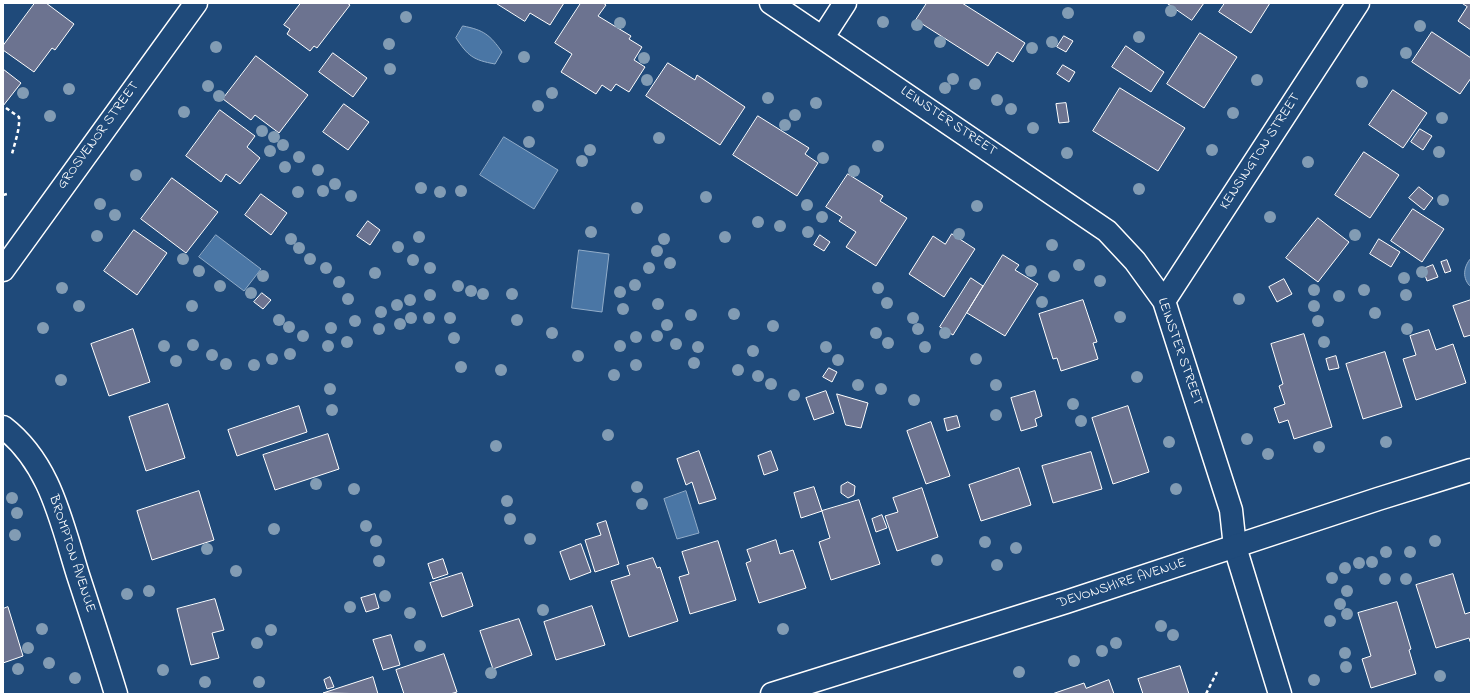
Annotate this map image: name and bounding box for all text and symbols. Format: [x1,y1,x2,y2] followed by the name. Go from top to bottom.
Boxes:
[54,79,144,193] street label: GROSVENOR STREET
[897,83,999,161] street label: LEINSTER STREET
[1217,91,1305,213] street label: KENSINGTON STREET
[1153,296,1205,408] street label: LEINSTER STREET
[44,493,98,615] street label: BROMPTON AVENUE
[1055,555,1189,613] street label: DEVONSHIRE AVENUE

